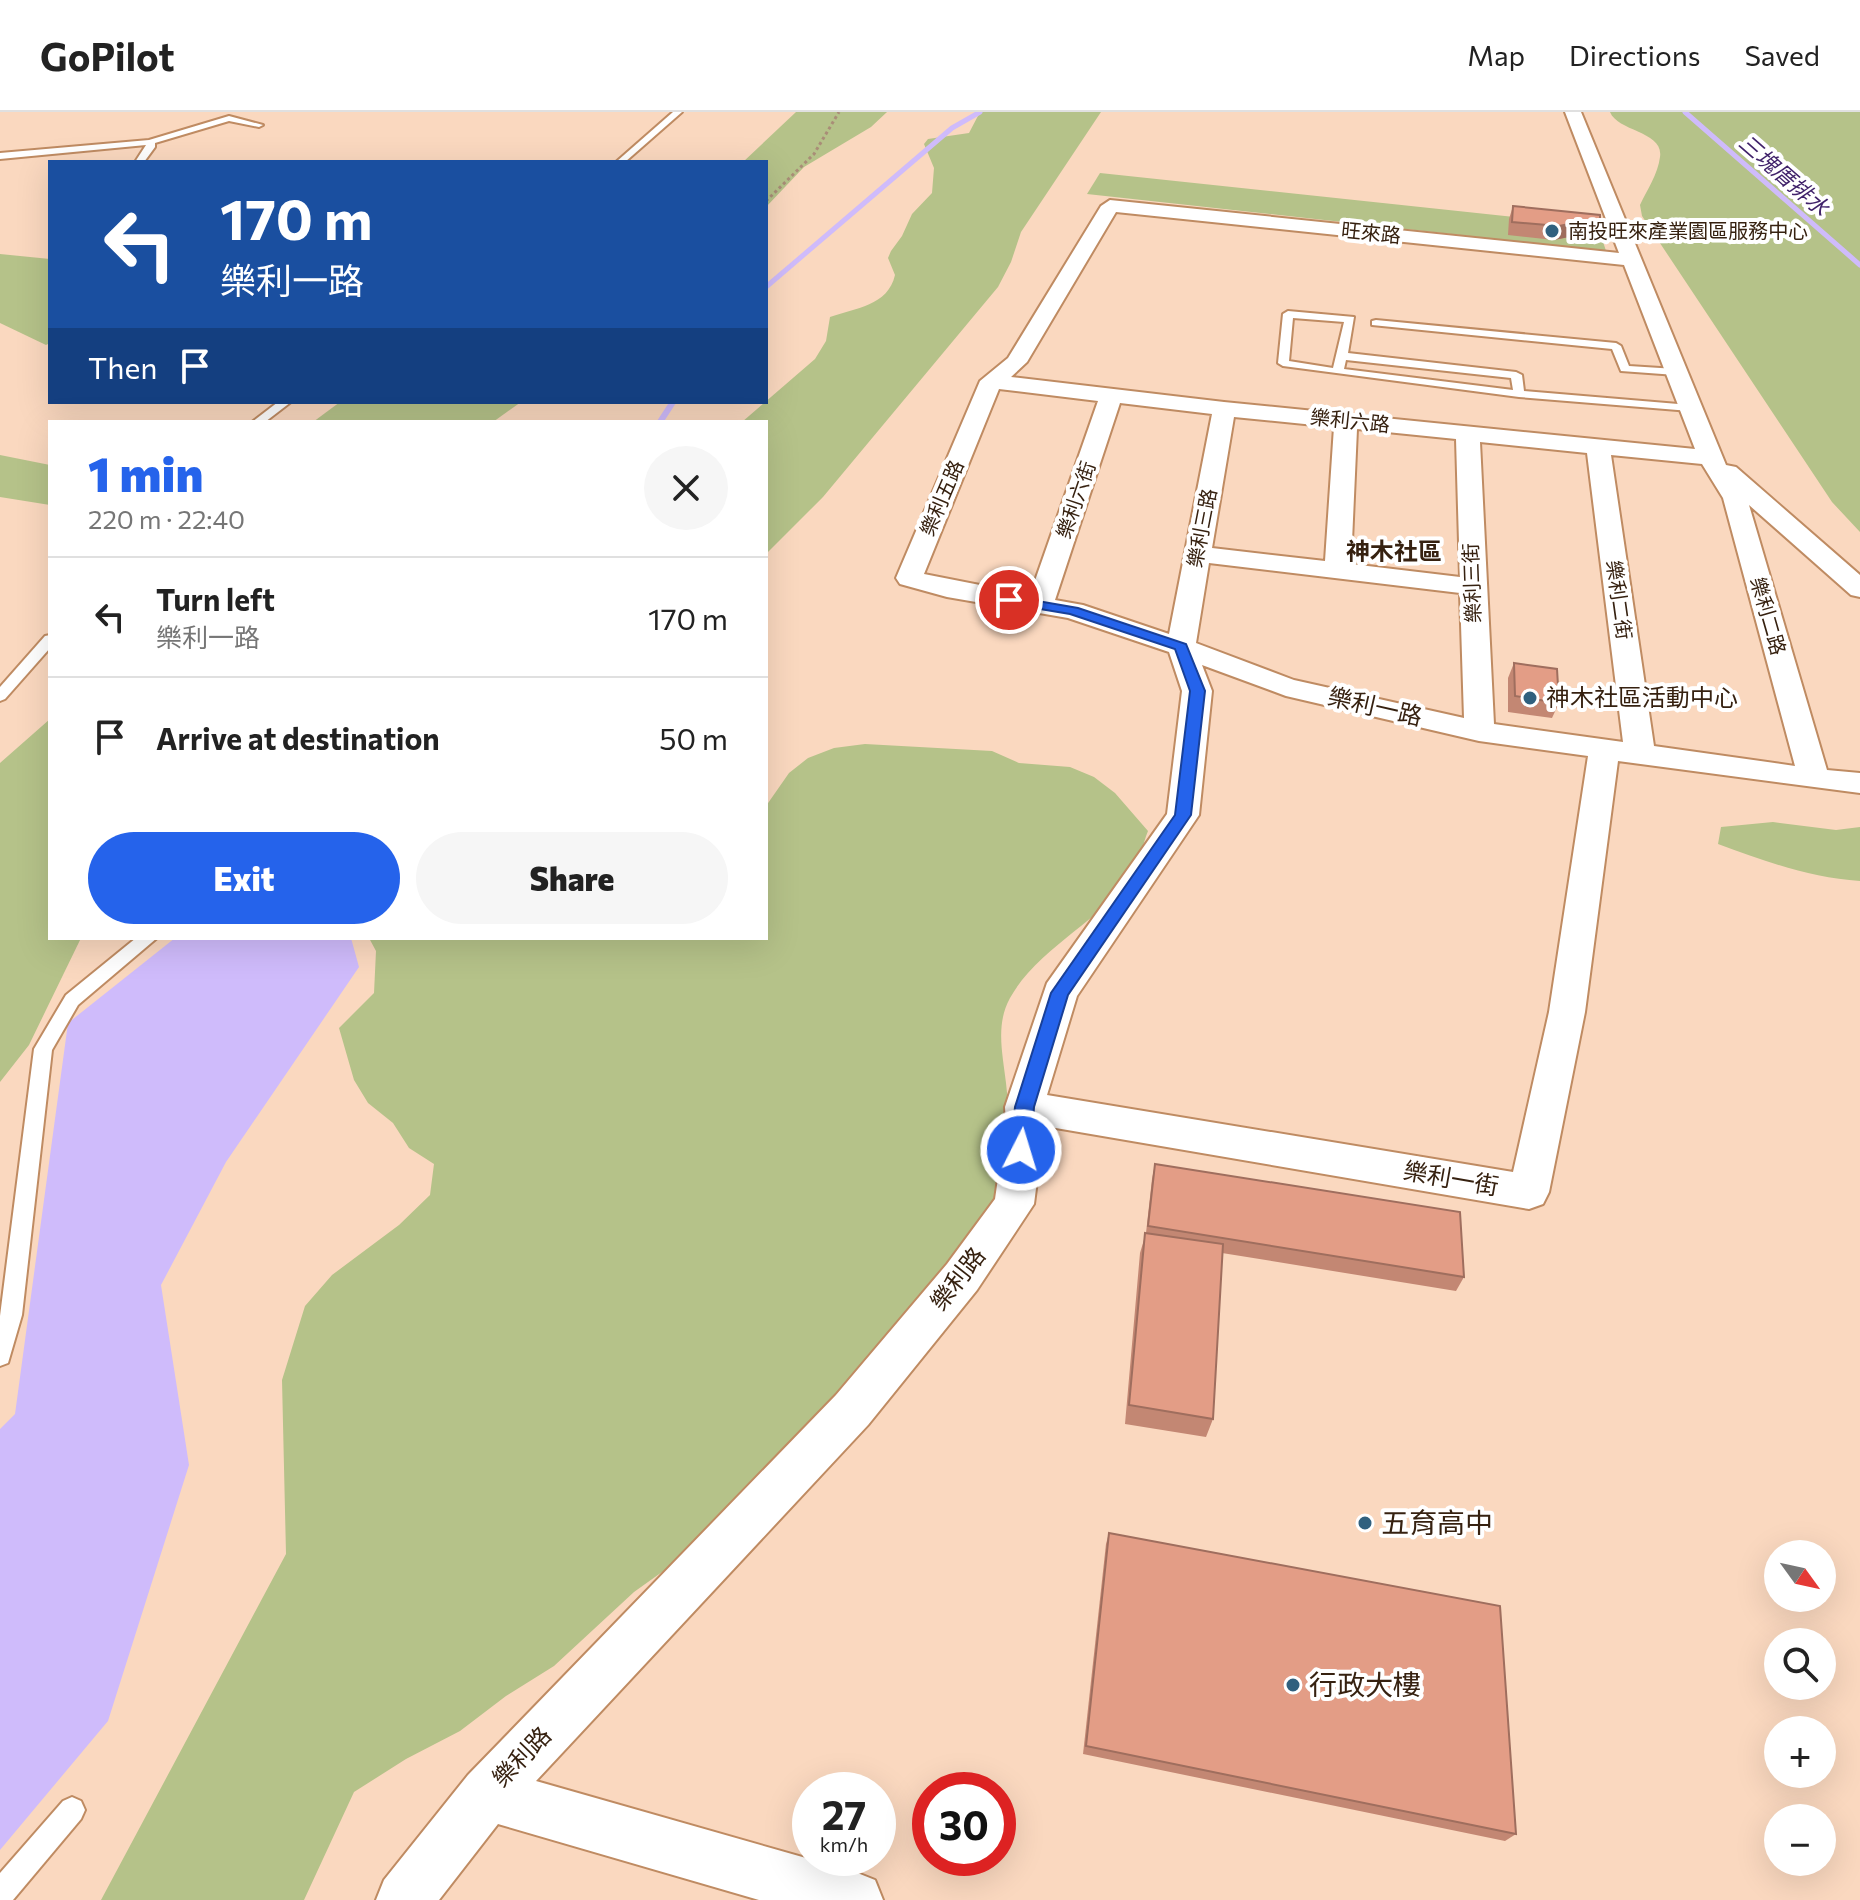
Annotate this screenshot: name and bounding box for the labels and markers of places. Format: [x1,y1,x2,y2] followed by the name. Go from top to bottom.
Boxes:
[1568,218,1808,242] place label: 南投旺來產業園區服務中心
[1543,222,1561,240] marker: 南投旺來產業園區服務中心
[975,566,1043,634] pin
[1546,682,1738,711] place label: 神木社區活動中心
[1521,689,1539,707] marker: 神木社區活動中心
[1381,1505,1493,1539] place label: 五育高中
[1356,1514,1374,1532] marker: 五育高中
[1309,1667,1421,1701] place label: 行政大樓
[1284,1676,1302,1694] marker: 行政大樓

